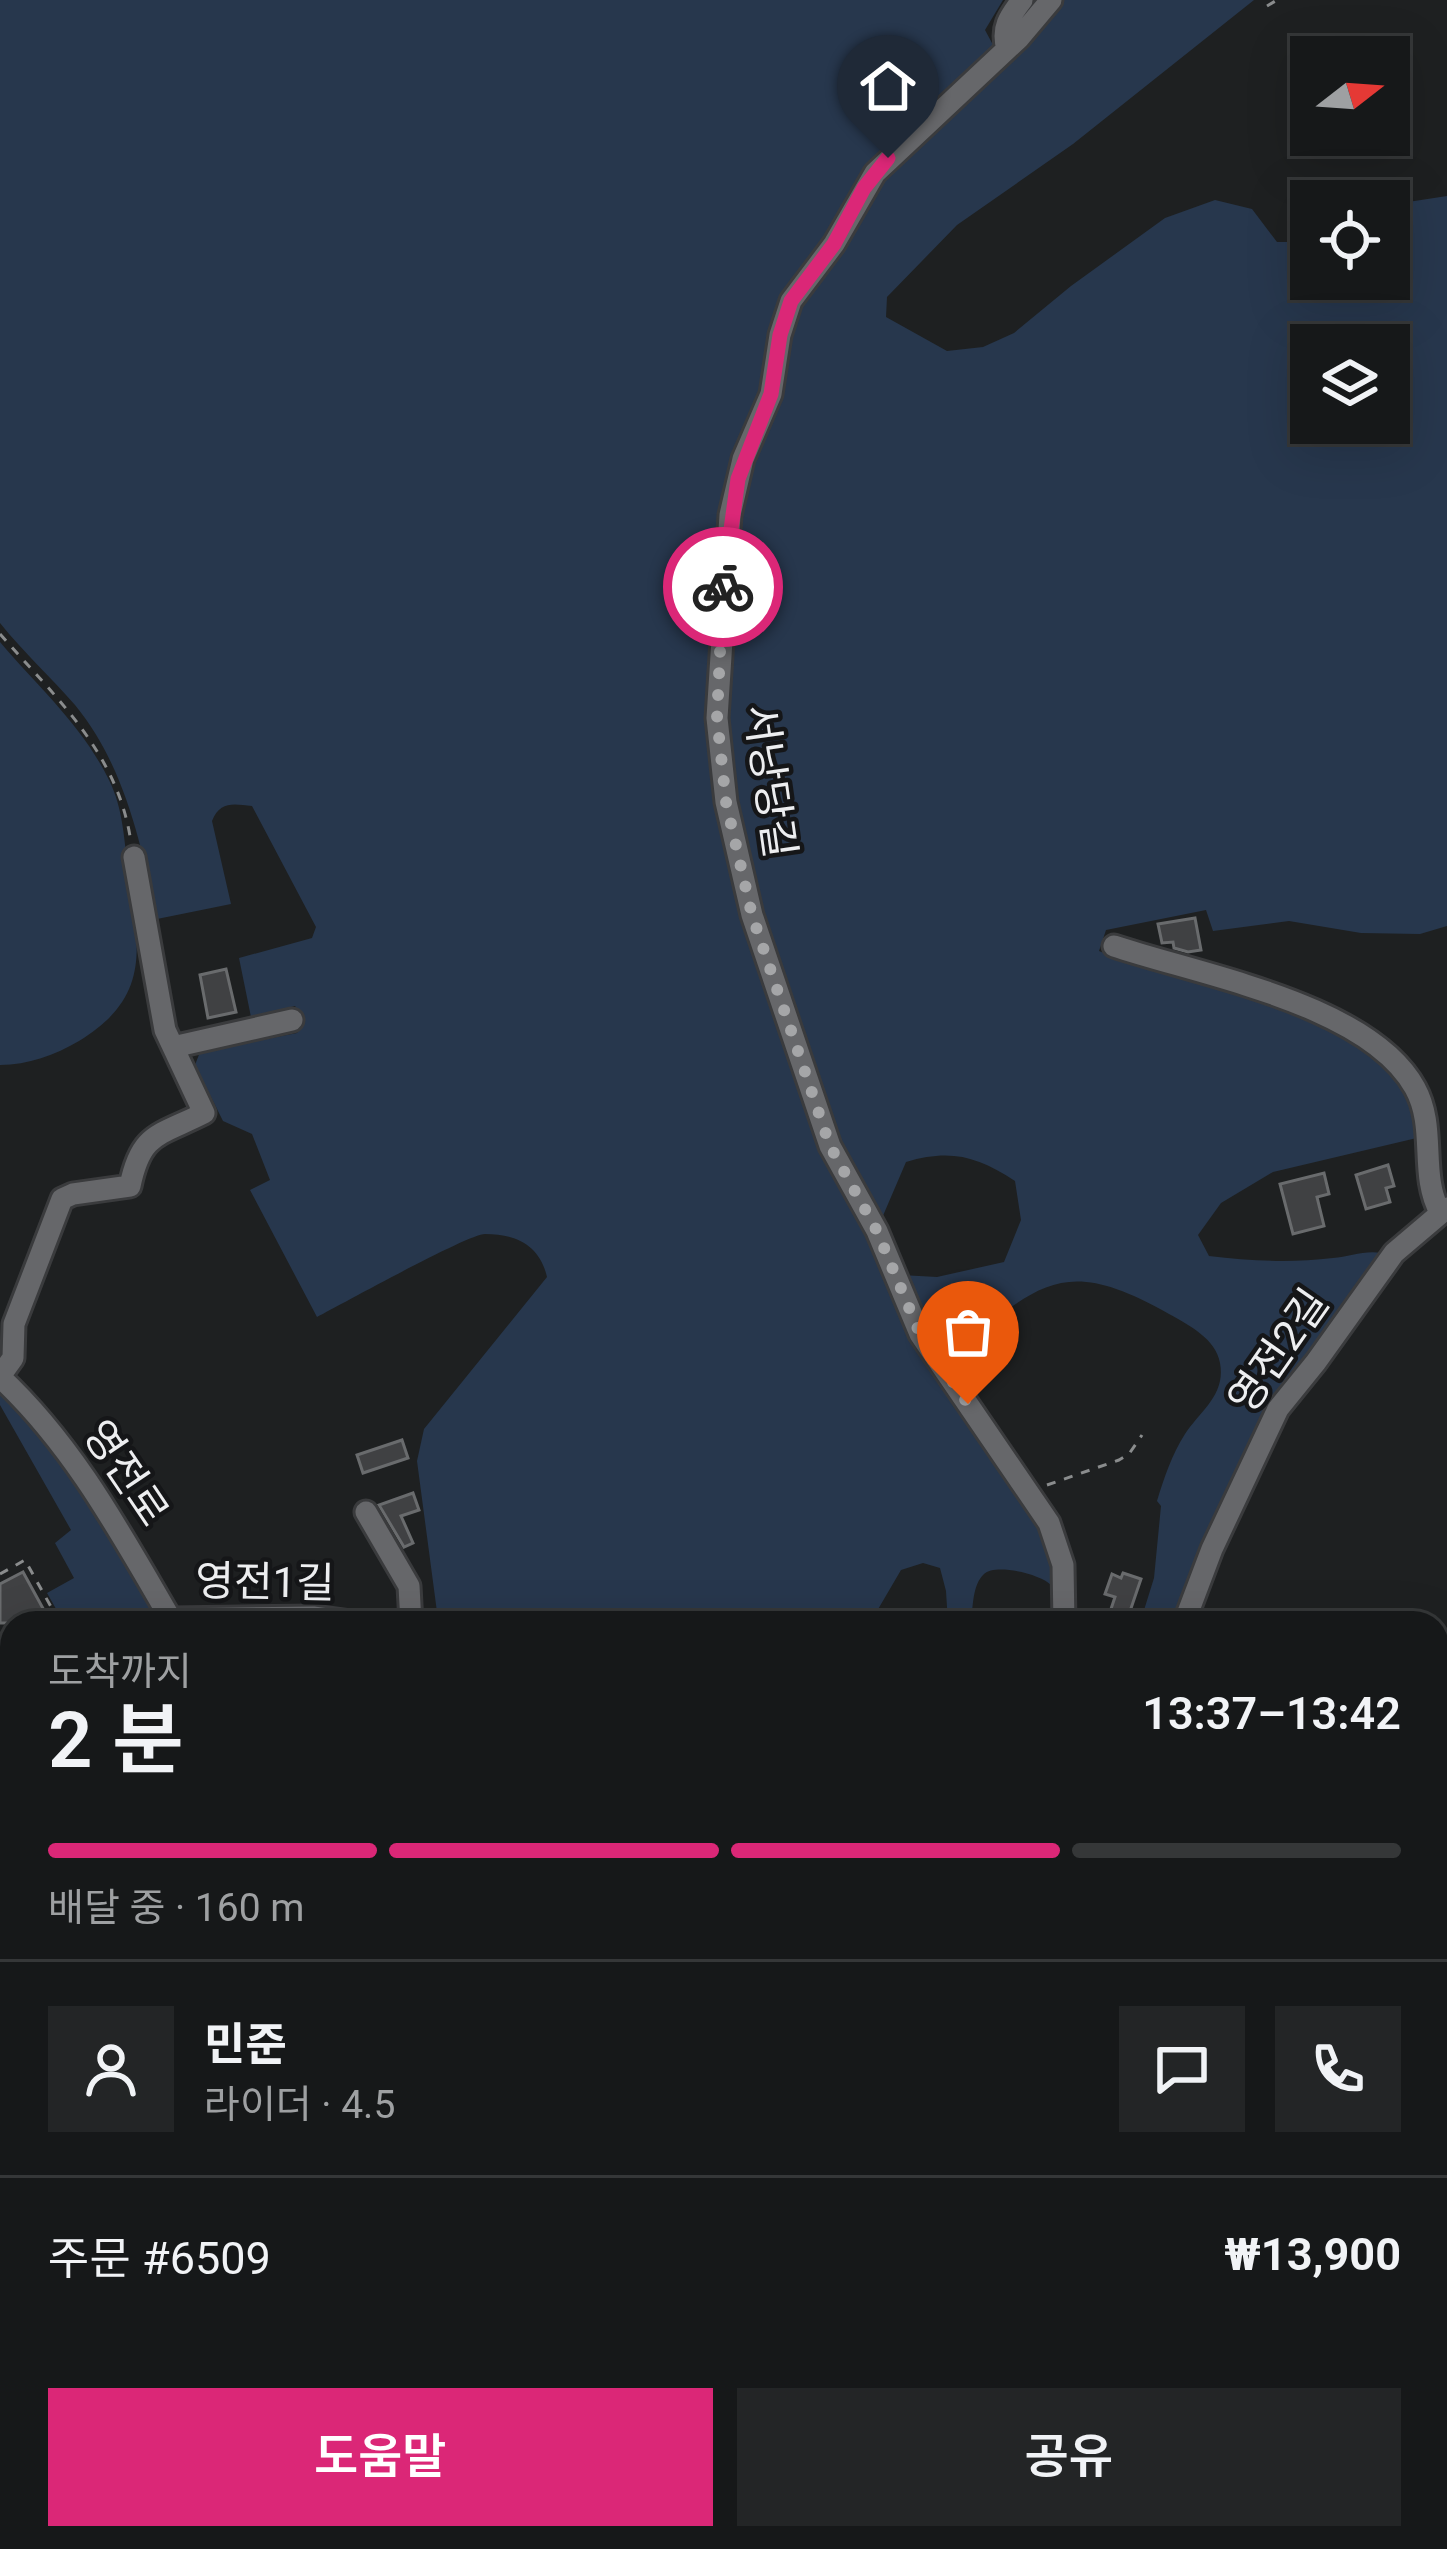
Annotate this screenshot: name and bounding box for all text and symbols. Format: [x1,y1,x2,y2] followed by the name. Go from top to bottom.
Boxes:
[837,35,939,158] pin
[1290,36,1410,156] north arrow
[1290,36,1410,444] map controls
[855,53,921,119] icon: home
[1290,180,1410,300] button: locate
[1290,324,1410,444] button: layers
[663,527,783,647] courier
[690,554,756,620] icon: bike
[735,701,805,861] street label: 서낭당길
[1218,1280,1338,1422] street label: 영전2길
[917,1281,1019,1404] pin
[935,1299,1001,1365] icon: bag
[73,1411,179,1535] street label: 영전로
[195,1556,335,1608] street label: 영전1길
[48,1649,192,1695] text: 도착까지
[1142,1687,1401,1740] text: 13:37–13:42
[48,1695,184,1786] text: 2 분
[48,1885,304,1931] text: 배달 중 · 160 m
[48,2006,174,2132] button: person
[1119,2006,1245,2132] button: chat
[1275,2006,1401,2132] button: phone
[204,2018,287,2071] text: 민준
[204,2082,395,2128] text: 라이더 · 4.5
[1224,2228,1401,2281] text: ₩13,900
[48,2232,271,2285] text: 주문 #6509
[48,2388,713,2526] button: 도움말
[737,2388,1401,2526] button: 공유

